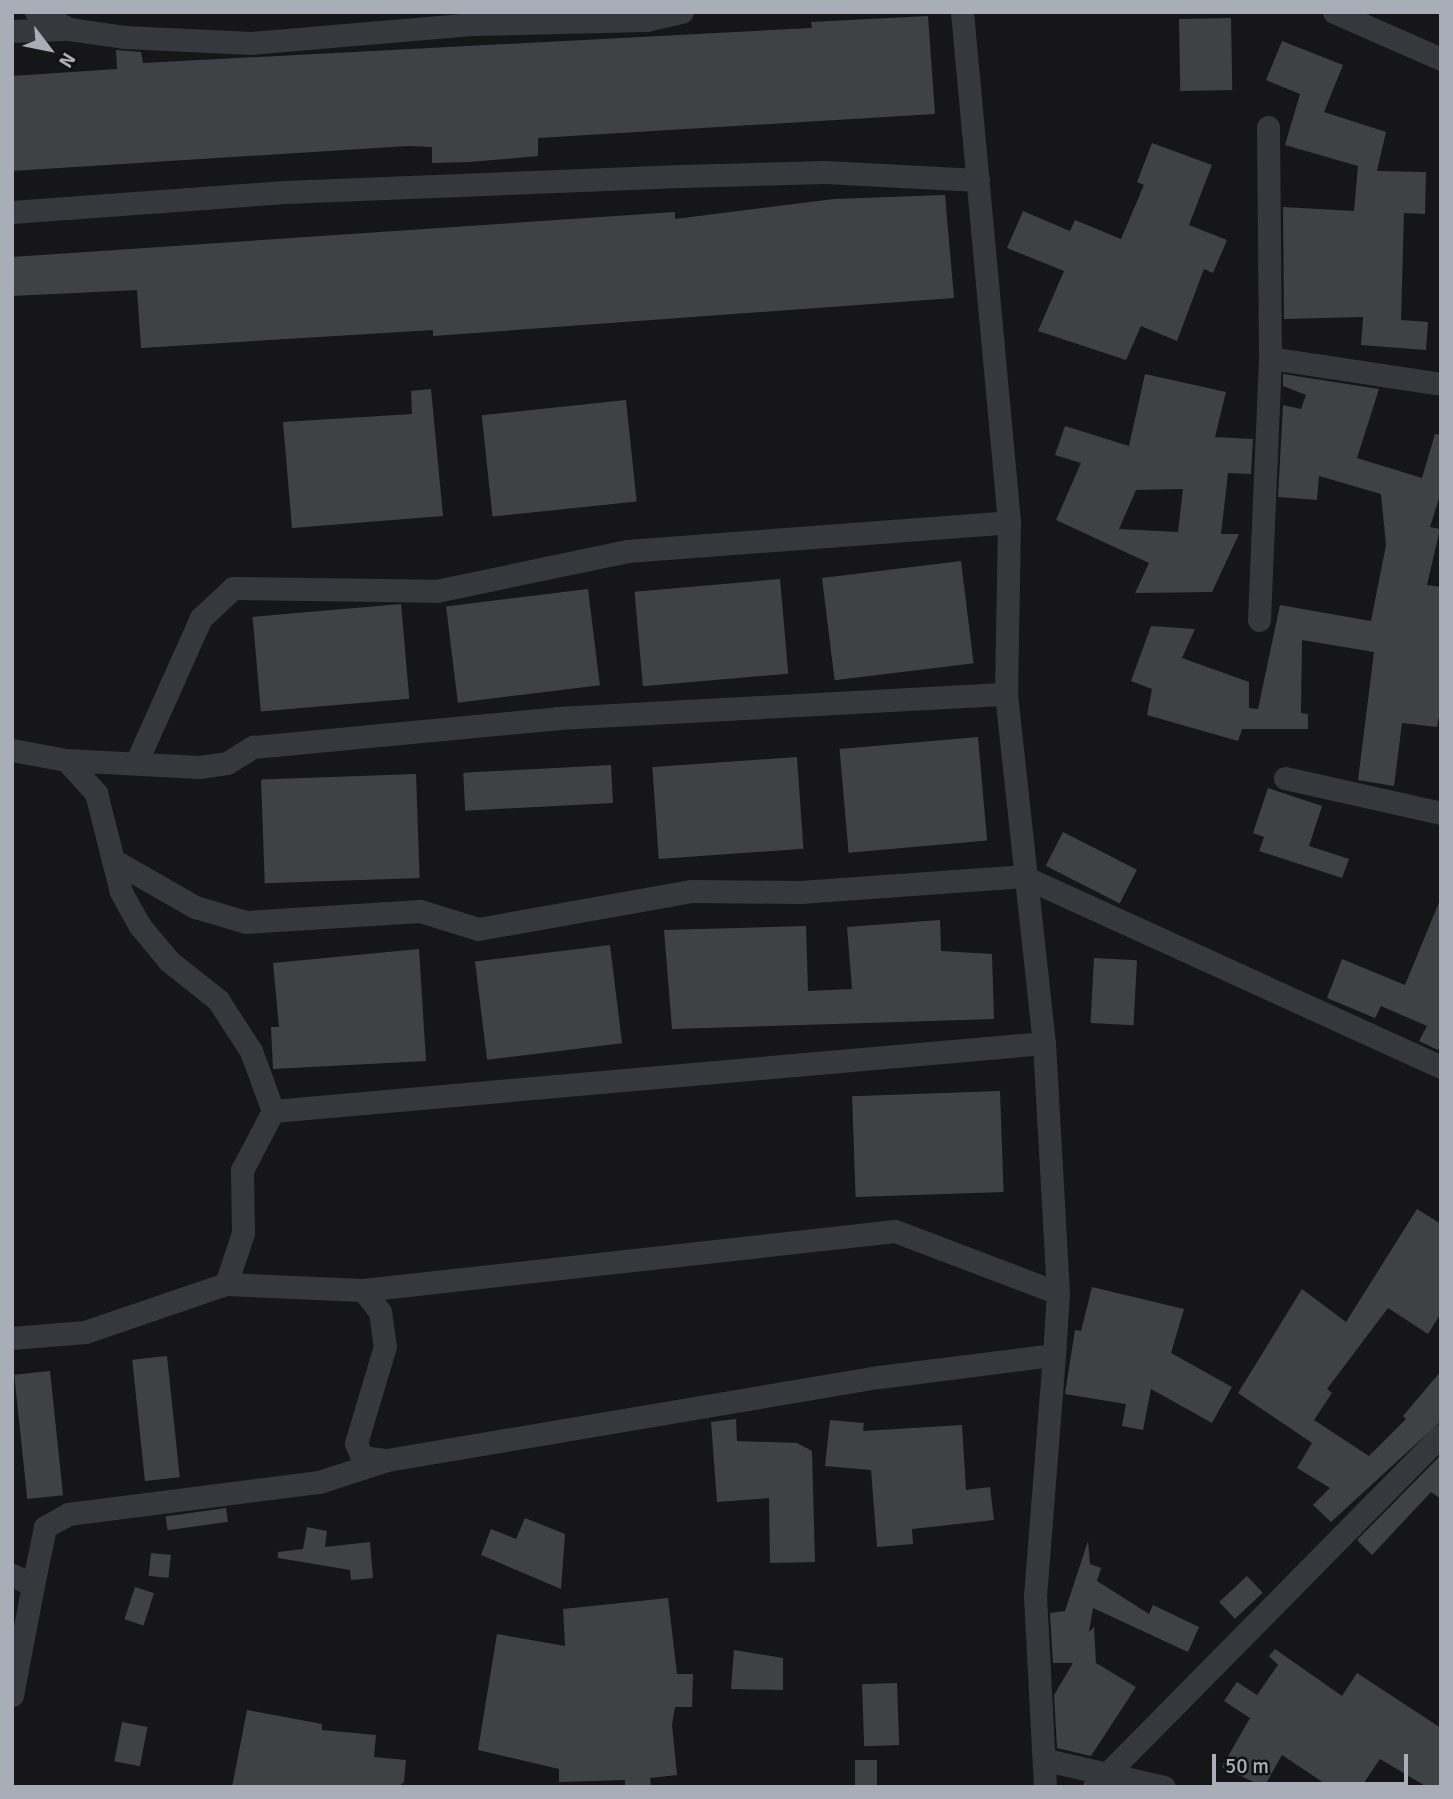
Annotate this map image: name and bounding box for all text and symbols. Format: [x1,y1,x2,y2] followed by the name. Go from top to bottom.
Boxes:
[14,14,84,84] north arrow
[53,48,80,72] text: N
[1215,1740,1411,1784] scale bar
[1225,1753,1269,1779] text: 50 m

